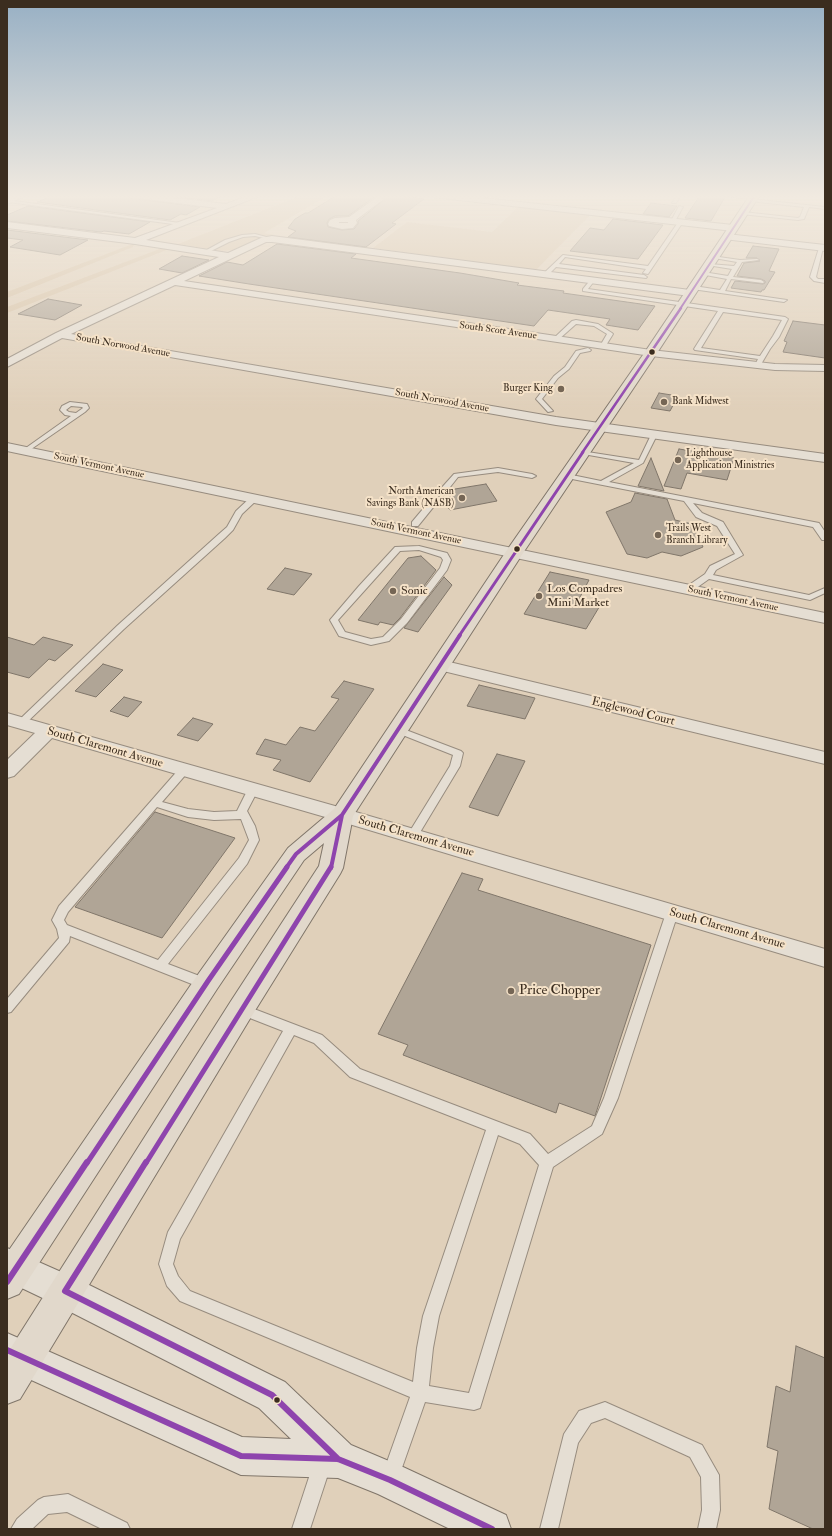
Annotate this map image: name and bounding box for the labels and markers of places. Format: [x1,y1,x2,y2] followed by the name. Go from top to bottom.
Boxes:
[647,347,657,357] unlabelled marker
[503,383,553,395] place label: Burger King
[556,384,566,394] marker: Burger King
[672,396,729,408] place label: Bank Midwest
[659,397,669,407] marker: Bank Midwest
[686,448,774,472] place label: Lighthouse Application Ministries
[673,455,683,465] marker: Lighthouse Application Ministries
[367,486,454,510] place label: North American Savings Bank (NASB)
[457,493,467,503] marker: North American Savings Bank (NASB)
[666,523,728,546] place label: Trails West Branch Library
[653,530,663,540] marker: Trails West Branch Library
[512,544,522,554] unlabelled marker
[547,582,622,610] place label: Los Compadres Mini Market
[401,584,428,598] place label: Sonic
[388,586,398,596] marker: Sonic
[534,591,544,601] marker: Los Compadres Mini Market
[519,983,600,999] place label: Price Chopper
[506,986,516,996] marker: Price Chopper
[272,1395,282,1405] unlabelled marker

